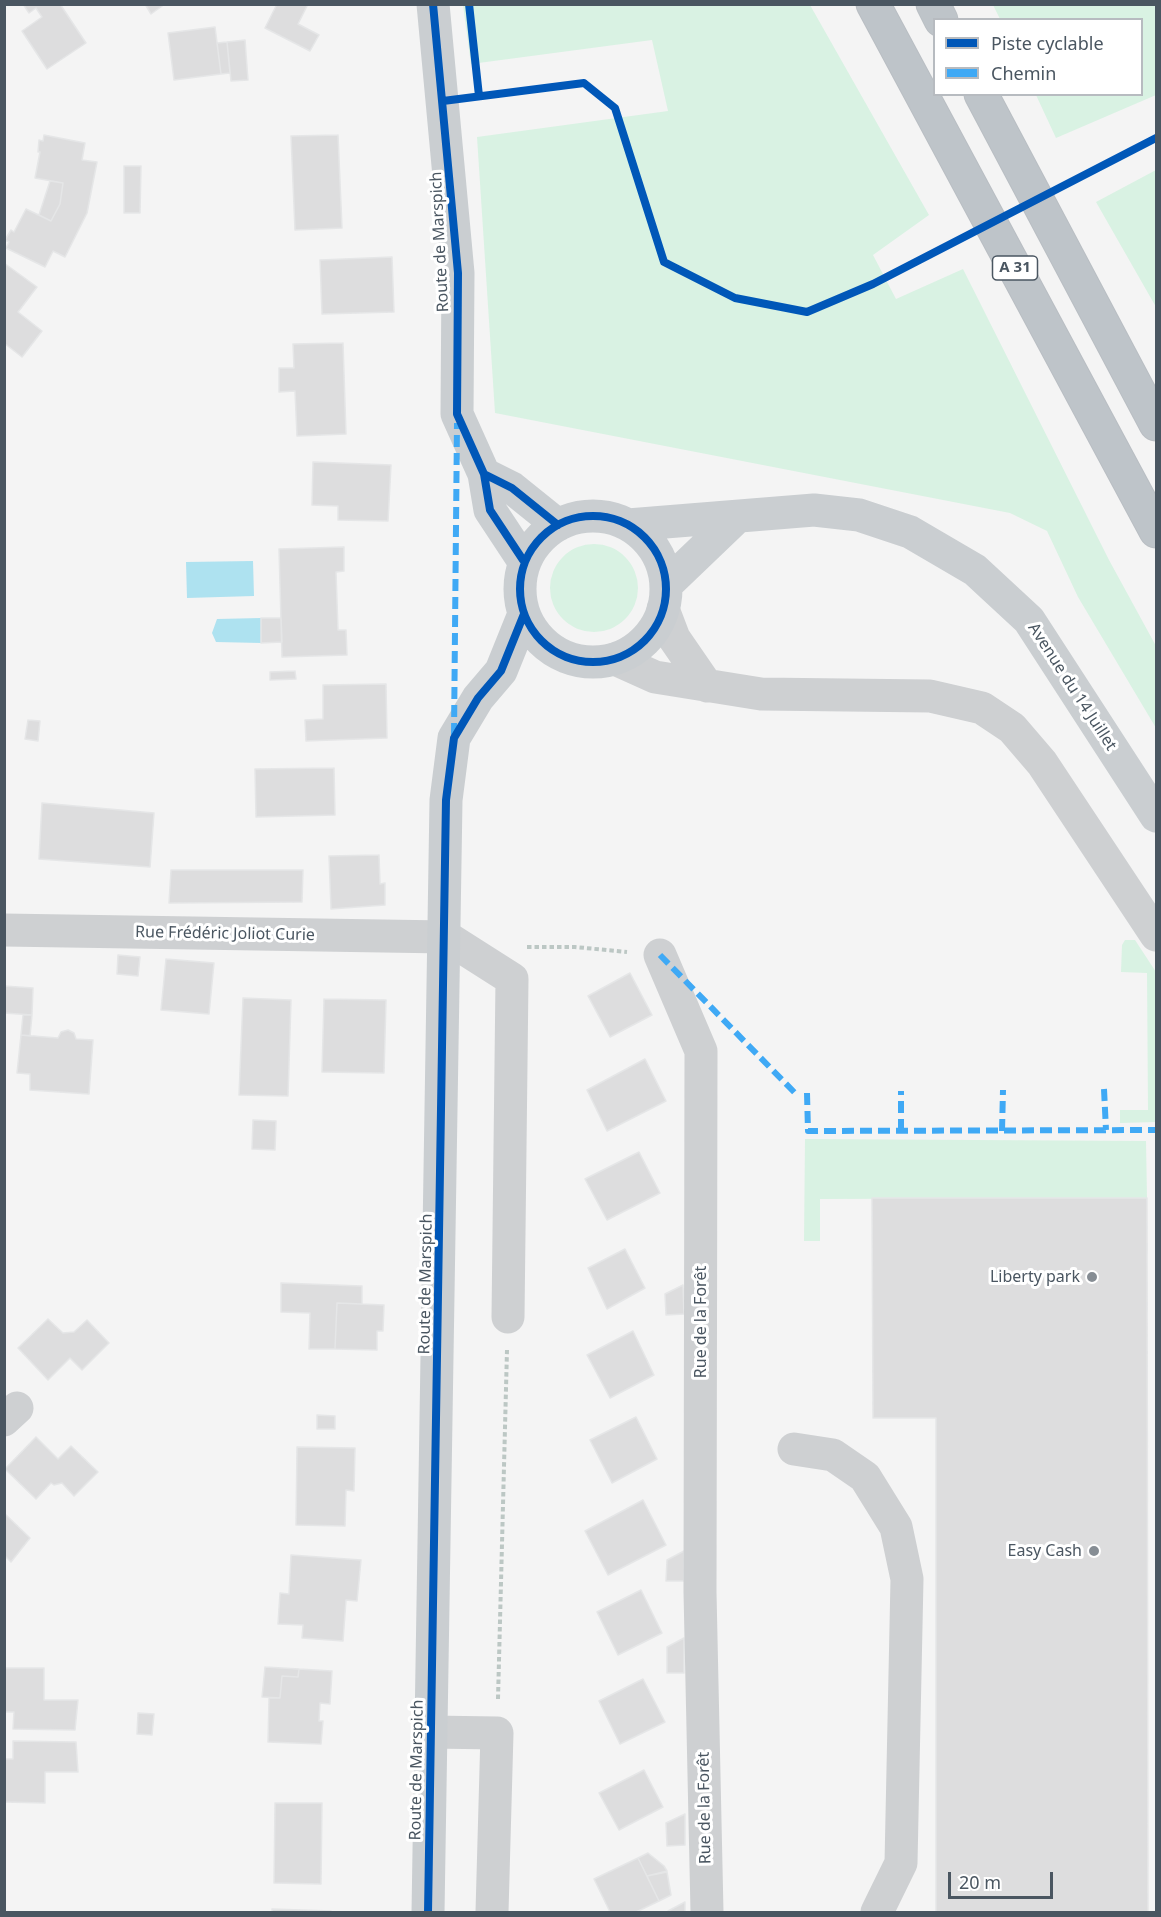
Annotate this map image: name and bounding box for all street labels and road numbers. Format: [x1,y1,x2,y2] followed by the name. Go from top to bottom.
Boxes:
[427,171,453,313] street label: Route de Marspich
[992,256,1038,280] road number: A 31
[1024,620,1120,754] street label: Avenue du 14 Juillet
[135,923,315,945] street label: Rue Frédéric Joliot Curie
[415,1213,437,1355] street label: Route de Marspich
[691,1266,711,1378] street label: Rue de la Forêt
[406,1699,428,1841] street label: Route de Marspich
[694,1752,716,1864] street label: Rue de la Forêt

